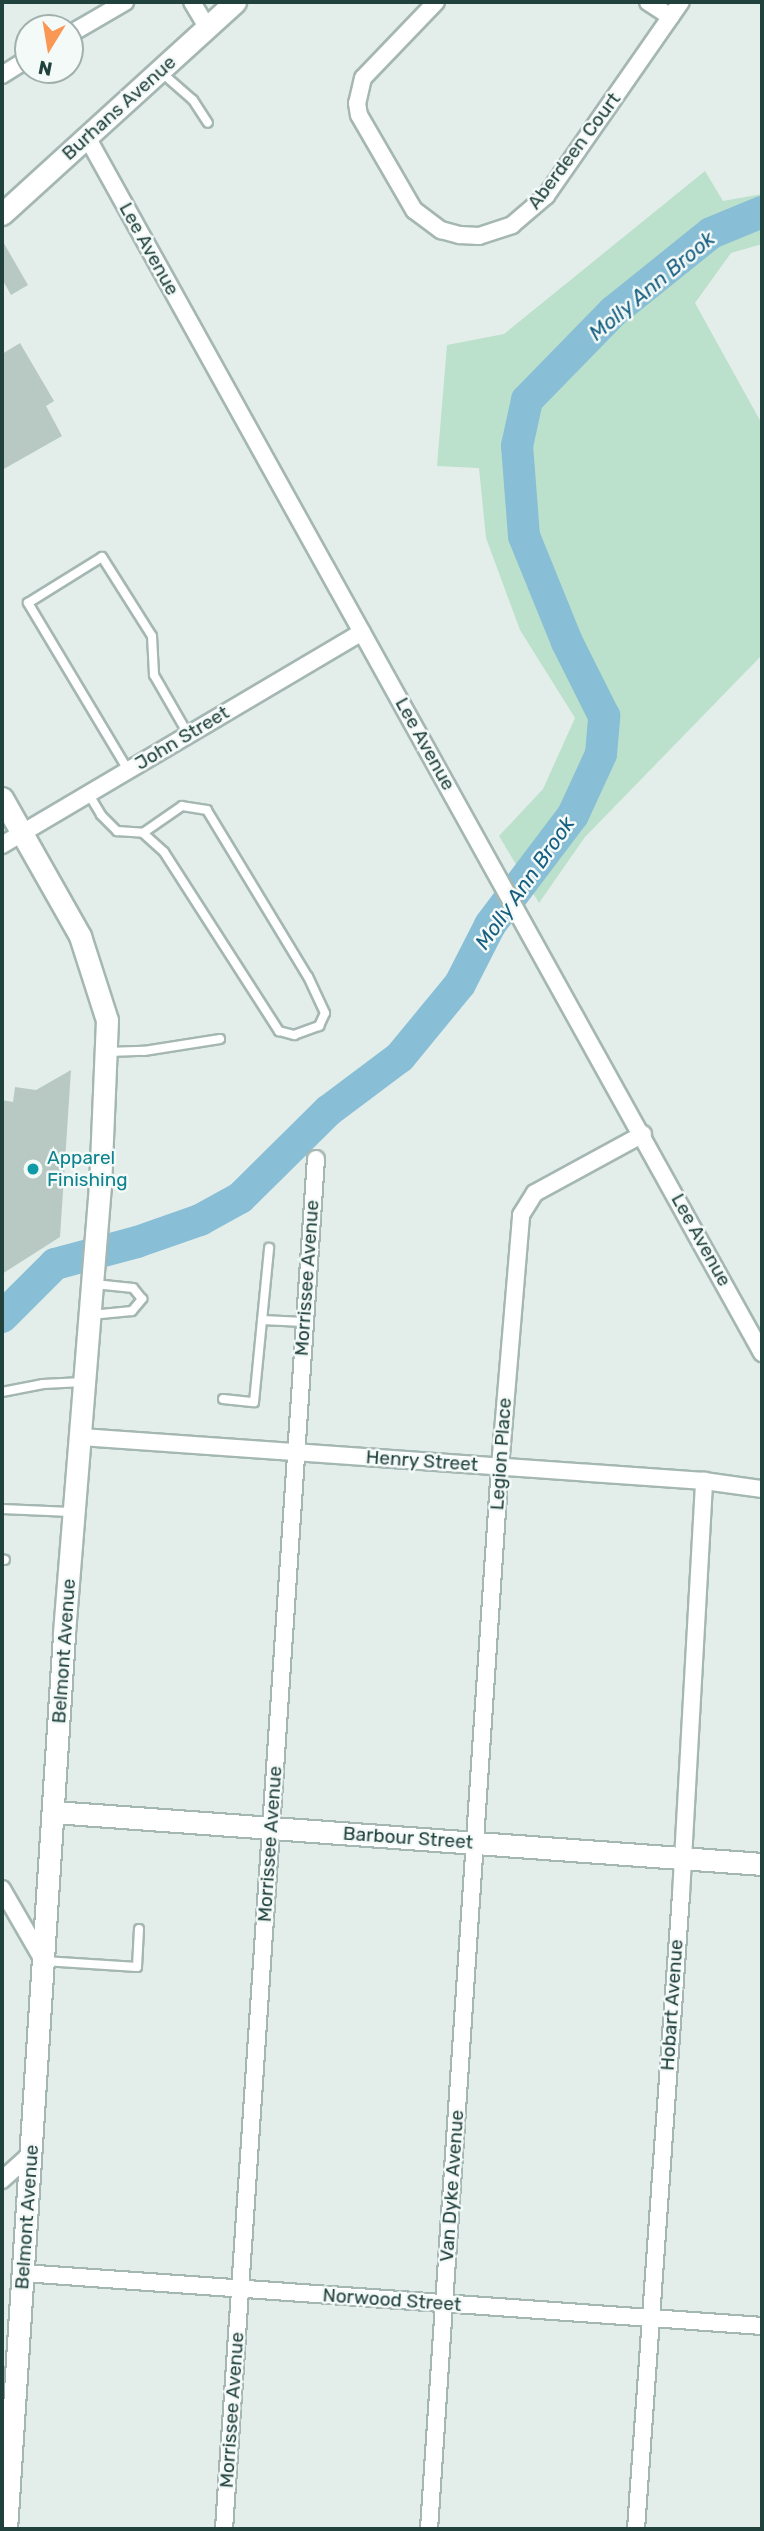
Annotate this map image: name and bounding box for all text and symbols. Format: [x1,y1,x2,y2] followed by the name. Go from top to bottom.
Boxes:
[14,14,84,84] north arrow
[57,51,181,165] street label: Burhans Avenue
[36,56,54,81] text: N
[523,88,625,214] street label: Aberdeen Court
[114,198,184,300] street label: Lee Avenue
[584,226,720,346] water label: Molly Ann Brook
[390,693,460,795] street label: Lee Avenue
[131,701,233,775] street label: John Street
[469,811,581,955] water label: Molly Ann Brook
[47,1147,128,1191] place label: Apparel Finishing
[25,1161,41,1177] marker: Apparel Finishing
[666,1189,736,1291] street label: Lee Avenue
[290,1199,324,1357] street label: Morrissee Avenue
[486,1397,516,1511] street label: Legion Place
[365,1446,479,1476] street label: Henry Street
[48,1578,80,1724] street label: Belmont Avenue
[253,1765,287,1923] street label: Morrissee Avenue
[342,1822,474,1854] street label: Barbour Street
[656,1938,688,2072] street label: Hobart Avenue
[435,2109,469,2263] street label: Van Dyke Avenue
[11,2144,43,2290] street label: Belmont Avenue
[322,2284,462,2316] street label: Norwood Street
[215,2331,249,2489] street label: Morrissee Avenue

